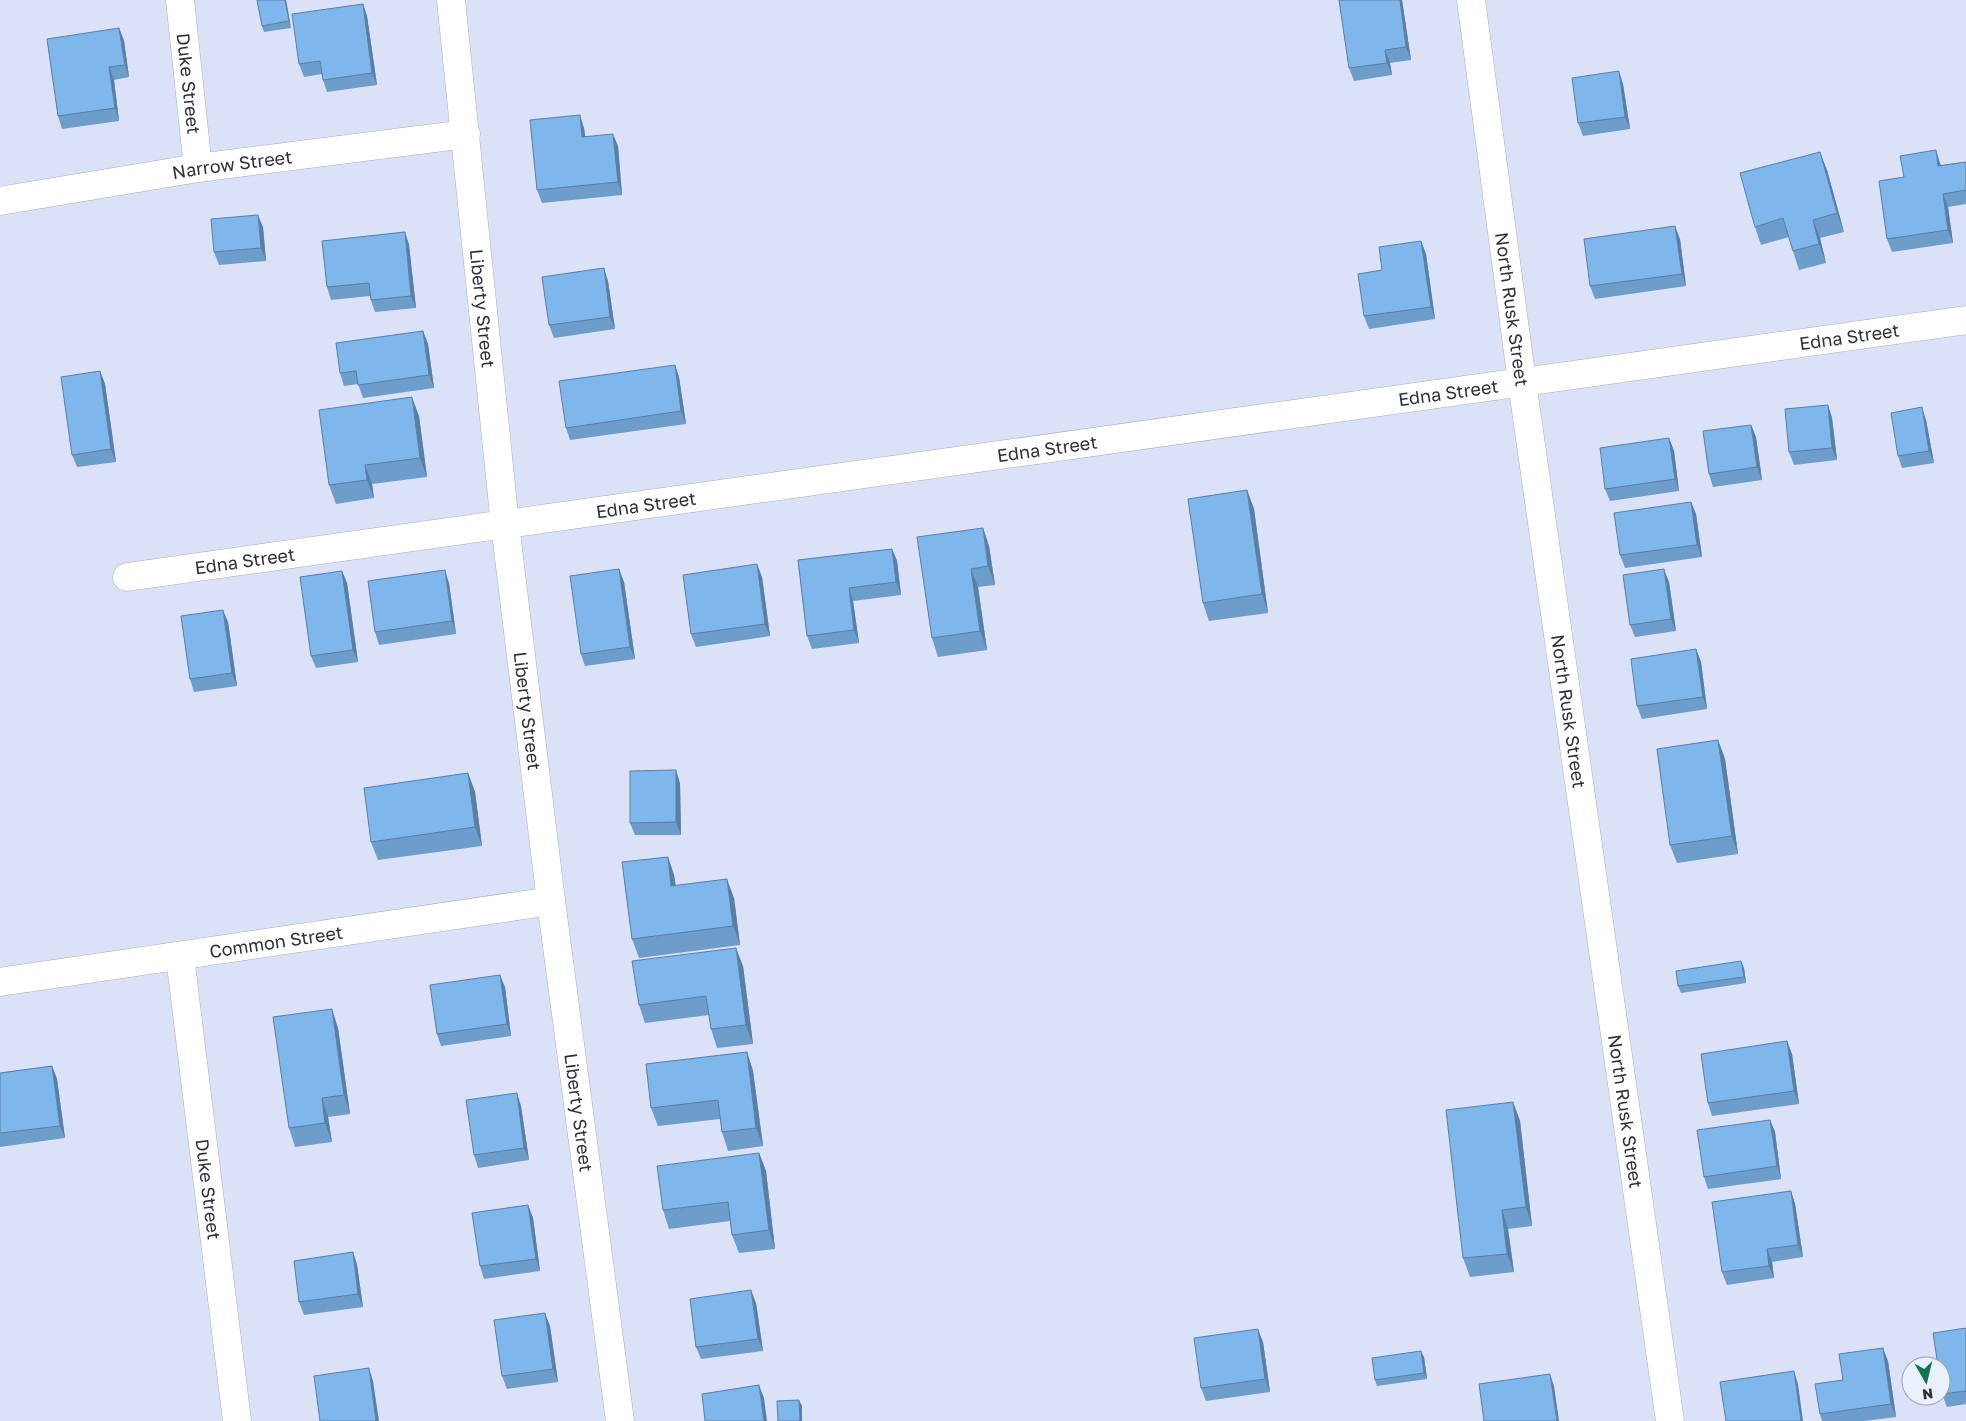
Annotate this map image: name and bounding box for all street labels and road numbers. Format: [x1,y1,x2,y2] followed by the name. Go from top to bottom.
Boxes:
[173,32,205,135] street label: Duke Street
[170,145,293,183] street label: Narrow Street
[1491,231,1533,388] street label: North Rusk Street
[466,248,500,369] street label: Liberty Street
[1798,318,1901,354] street label: Edna Street
[1397,374,1500,410] street label: Edna Street
[996,431,1099,466] street label: Edna Street
[594,487,697,522] street label: Edna Street
[193,543,296,578] street label: Edna Street
[1547,633,1591,790] street label: North Rusk Street
[510,650,546,771] street label: Liberty Street
[208,921,344,962] street label: Common Street
[1604,1033,1648,1190] street label: North Rusk Street
[560,1052,598,1173] street label: Liberty Street
[191,1137,226,1241] street label: Duke Street

